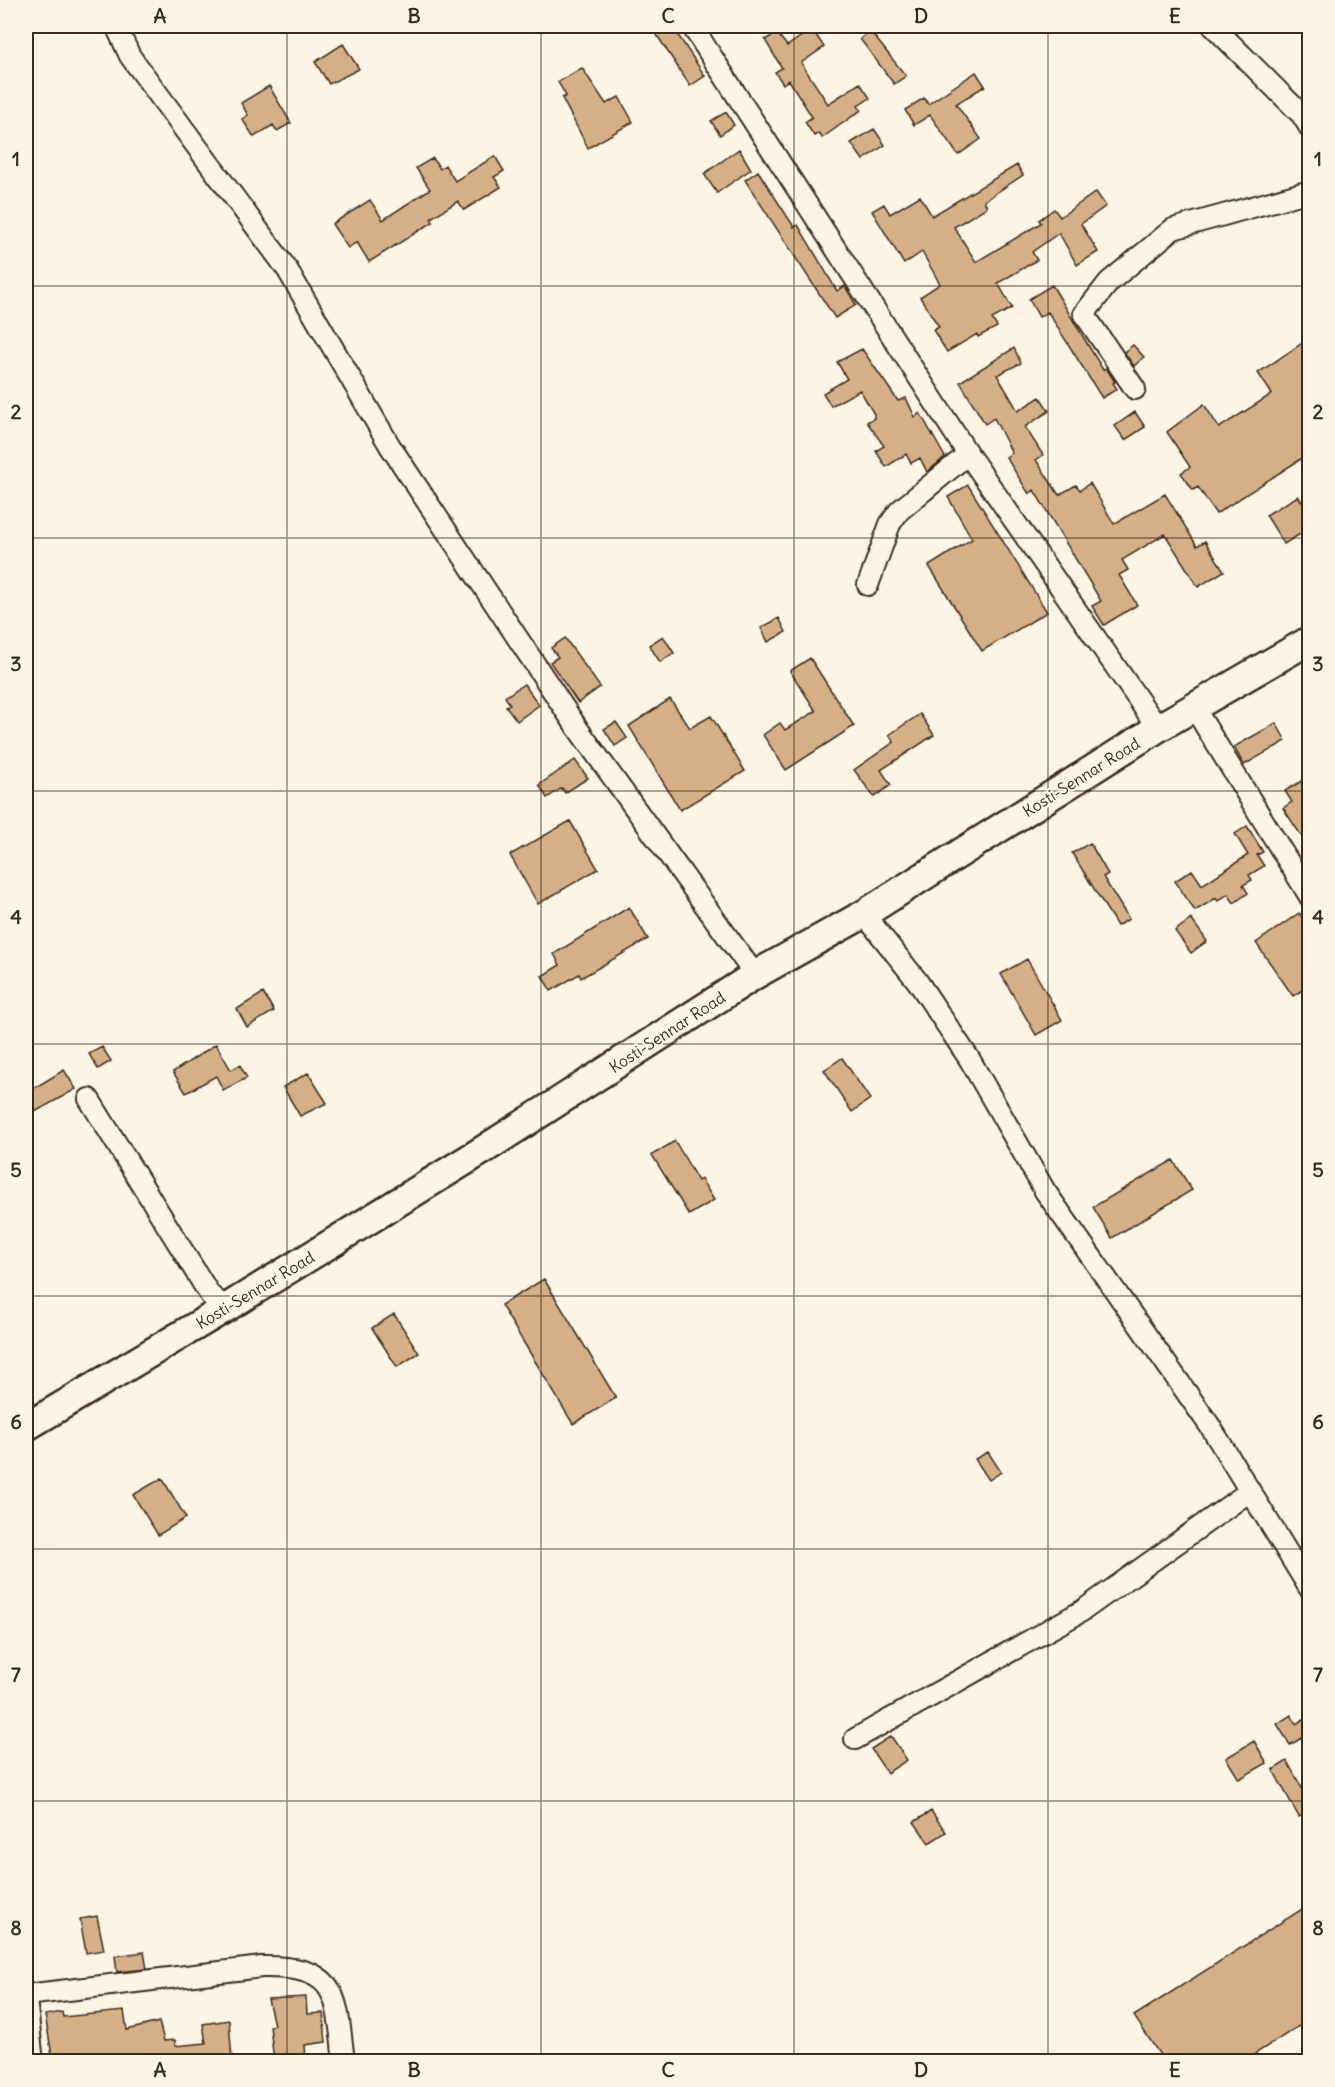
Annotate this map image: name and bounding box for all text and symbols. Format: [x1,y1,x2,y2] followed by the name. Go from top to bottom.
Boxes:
[154,3,167,28] text: A
[407,3,421,28] text: B
[661,3,675,28] text: C
[914,3,928,28] text: D
[1169,3,1181,28] text: E
[12,146,20,171] text: 1
[1314,146,1322,171] text: 1
[11,399,22,424] text: 2
[1313,399,1324,424] text: 2
[10,651,22,676] text: 3
[1312,651,1324,676] text: 3
[1019,733,1143,821] street label: Kosti-Sennar Road
[10,904,22,929] text: 4
[1312,904,1324,929] text: 4
[605,987,729,1077] street label: Kosti-Sennar Road
[10,1157,22,1182] text: 5
[1312,1157,1324,1182] text: 5
[192,1247,318,1333] street label: Kosti-Sennar Road
[10,1409,22,1434] text: 6
[1312,1409,1324,1434] text: 6
[11,1662,21,1687] text: 7
[1313,1662,1323,1687] text: 7
[10,1915,22,1940] text: 8
[1312,1915,1324,1940] text: 8
[154,2057,167,2082] text: A
[407,2057,421,2082] text: B
[661,2057,675,2082] text: C
[914,2057,928,2082] text: D
[1169,2057,1181,2082] text: E

